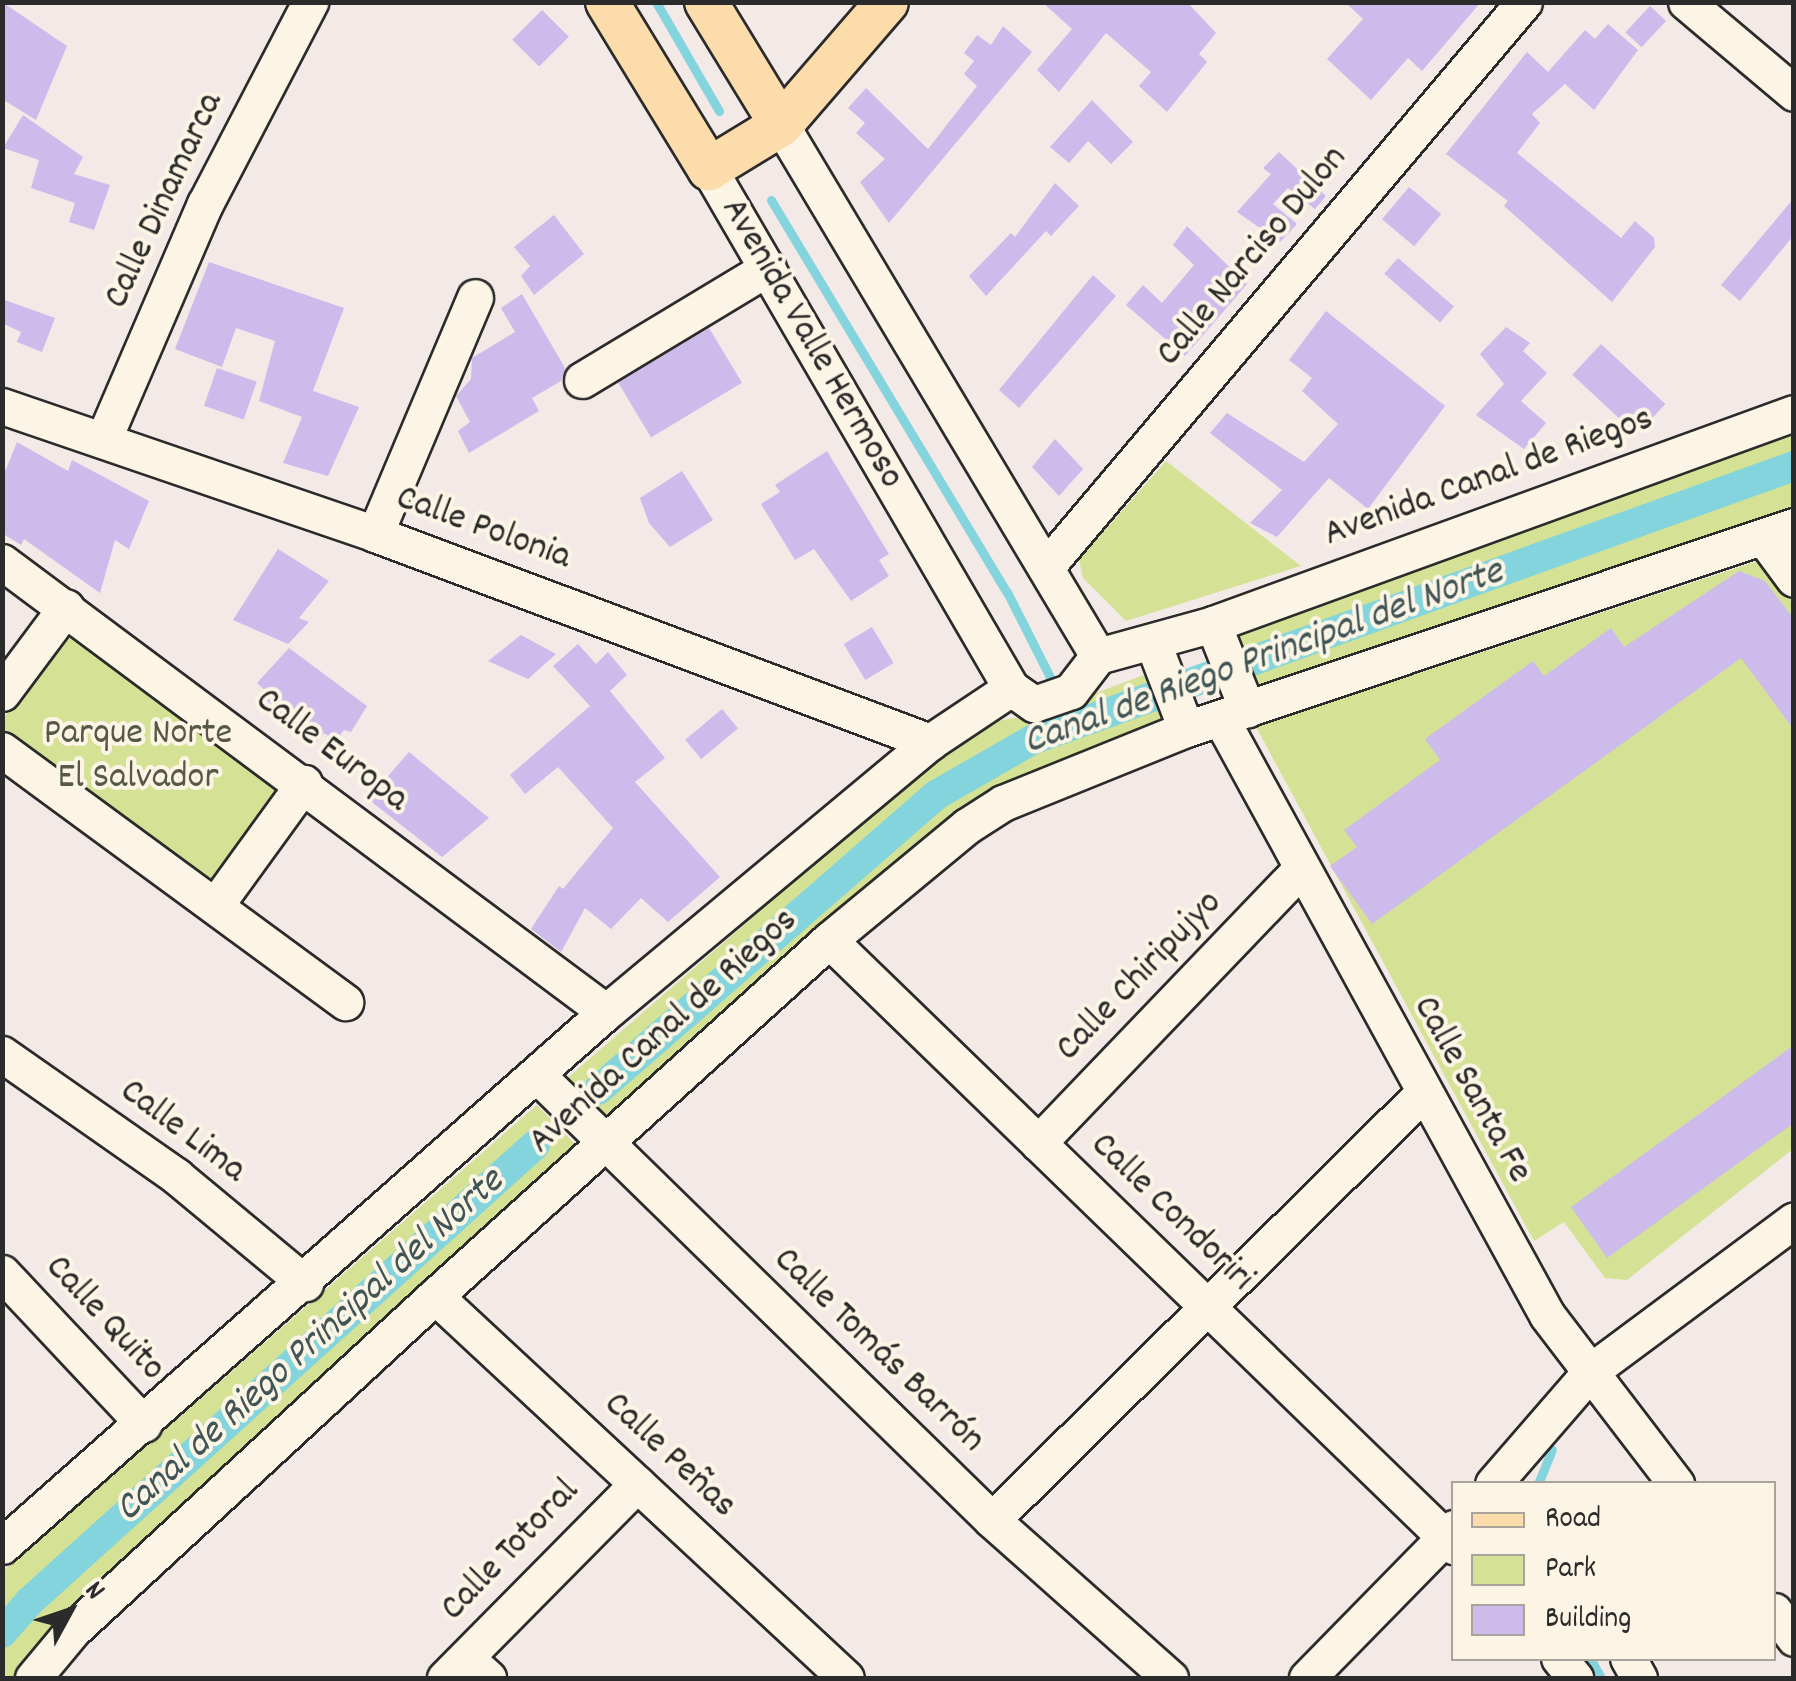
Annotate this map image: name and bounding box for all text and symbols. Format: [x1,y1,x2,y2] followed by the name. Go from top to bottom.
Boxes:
[95,86,235,316] street label: Calle Dinamarca
[1147,137,1359,377] street label: Calle Narciso Dulon
[709,191,913,497] street label: Avenida Valle Hermoso
[1318,397,1660,559] street label: Avenida Canal de Riegos
[389,476,577,582] street label: Calle Polonia
[1018,550,1510,768] water label: Canal de Riego Principal del Norte
[245,679,417,823] street label: Calle Europa
[44,712,232,802] park label: Parque Norte El Salvador
[1047,882,1233,1072] street label: Calle Chiripujyo
[520,899,808,1165] street label: Avenida Canal de Riegos
[1401,989,1541,1191] street label: Calle Santa Fe
[110,1070,254,1194] street label: Calle Lima
[1080,1124,1262,1302] street label: Calle Condoriri
[107,1160,515,1534] water label: Canal de Riego Principal del Norte
[763,1238,993,1464] street label: Calle Tomás Barrón
[34,1246,174,1392] street label: Calle Quito
[593,1383,745,1529] street label: Calle Peñas
[432,1470,590,1632] street label: Calle Totoral
[1451,1481,1776,1661] legend
[1545,1499,1601,1542] text: Road
[1545,1549,1596,1592] text: Park
[20,1561,120,1661] north arrow
[73,1574,113,1610] text: N
[1545,1599,1631,1642] text: Building

